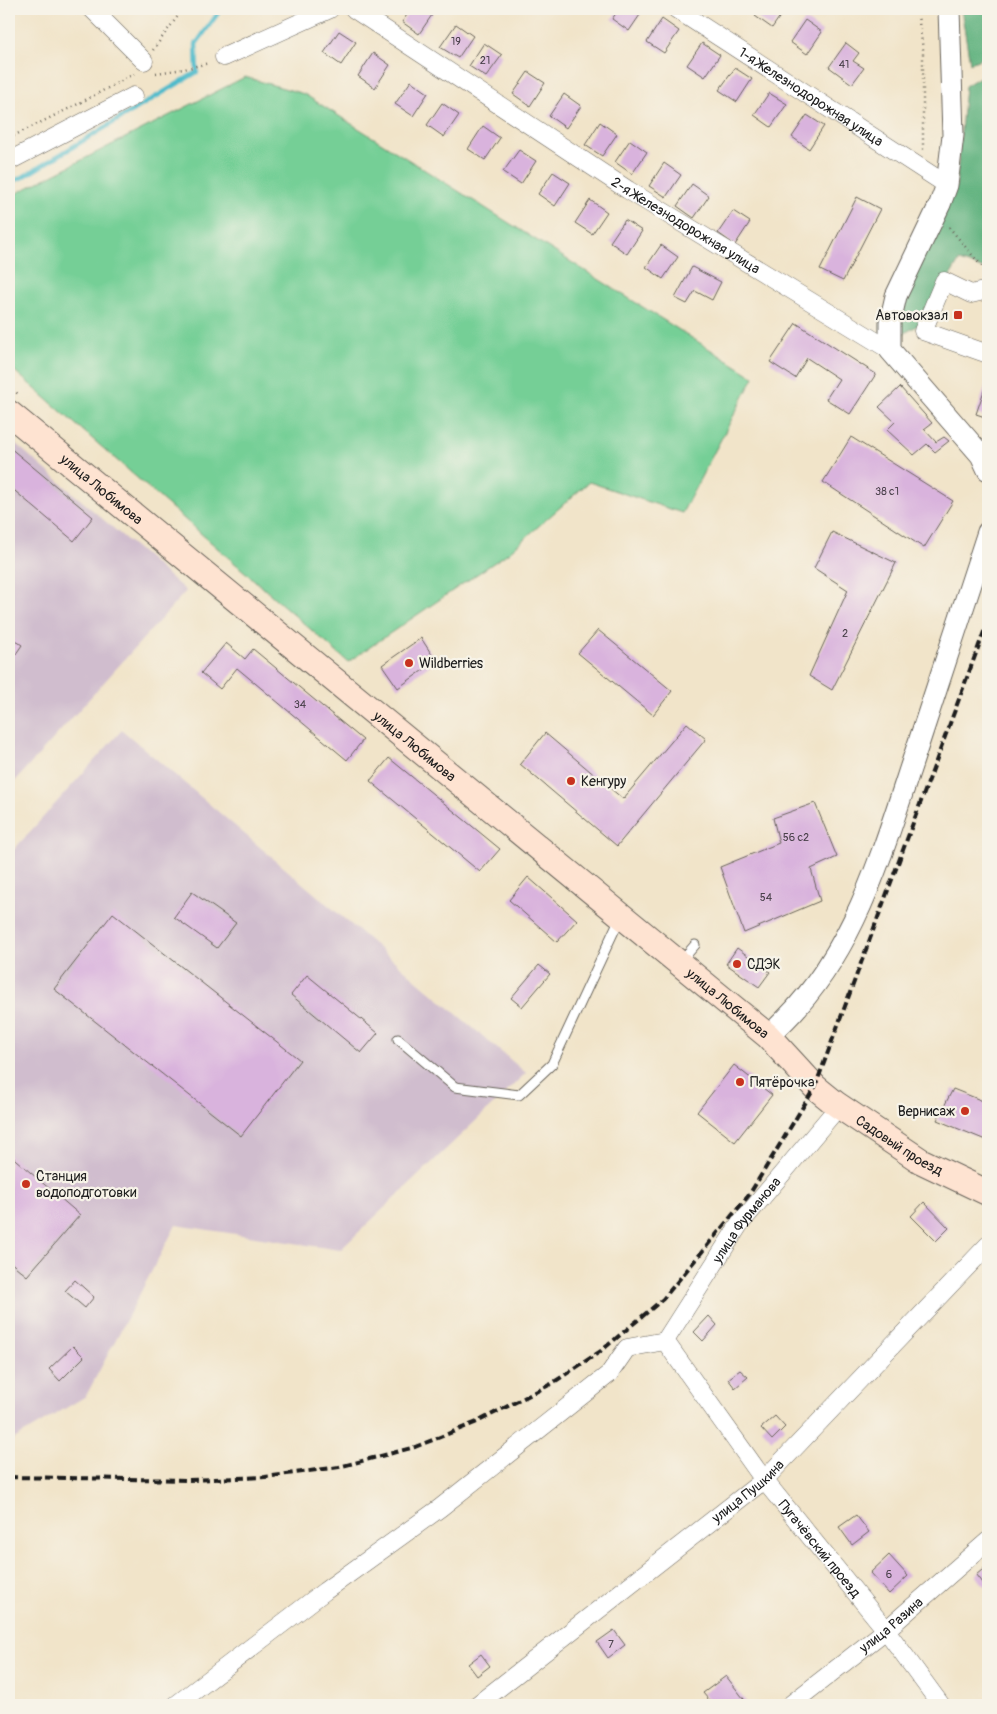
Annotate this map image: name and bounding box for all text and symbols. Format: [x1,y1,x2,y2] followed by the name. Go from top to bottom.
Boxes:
[451,35,461,48] house number: 19
[735,44,886,150] street label: 1-я Железнодорожная улица
[480,54,490,67] house number: 21
[839,58,849,71] house number: 41
[608,173,763,278] street label: 2-я Железнодорожная улица
[875,307,948,324] place label: Автовокзал
[952,309,964,321] marker: Автовокзал
[56,450,146,528] street label: улица Любимова
[875,485,899,498] house number: 38 с1
[842,627,848,640] house number: 2
[419,655,484,672] place label: Wildberries
[403,657,415,669] marker: Wildberries
[294,698,307,711] house number: 34
[369,707,459,785] street label: улица Любимова
[581,773,626,790] place label: Кенгуру
[565,775,577,787] marker: Кенгуру
[783,831,809,844] house number: 56 с2
[760,891,773,904] house number: 54
[747,956,781,973] place label: СДЭК
[731,958,743,970] marker: СДЭК
[682,964,772,1042] street label: улица Любимова
[750,1074,814,1091] place label: Пятёрочка
[734,1076,746,1088] marker: Пятёрочка
[898,1103,955,1120] place label: Вернисаж
[959,1105,971,1117] marker: Вернисаж
[852,1112,946,1179] street label: Садовый проезд
[36,1168,137,1201] place label: Станция водоподготовки
[708,1174,785,1267] street label: улица Фурманова
[20,1178,32,1190] marker: Станция водоподготовки
[708,1456,788,1527] street label: улица Пушкина
[775,1497,864,1602] street label: Пугачёвский проезд
[886,1568,892,1581] house number: 6
[855,1594,927,1657] street label: улица Разина
[608,1638,614,1651] house number: 7

